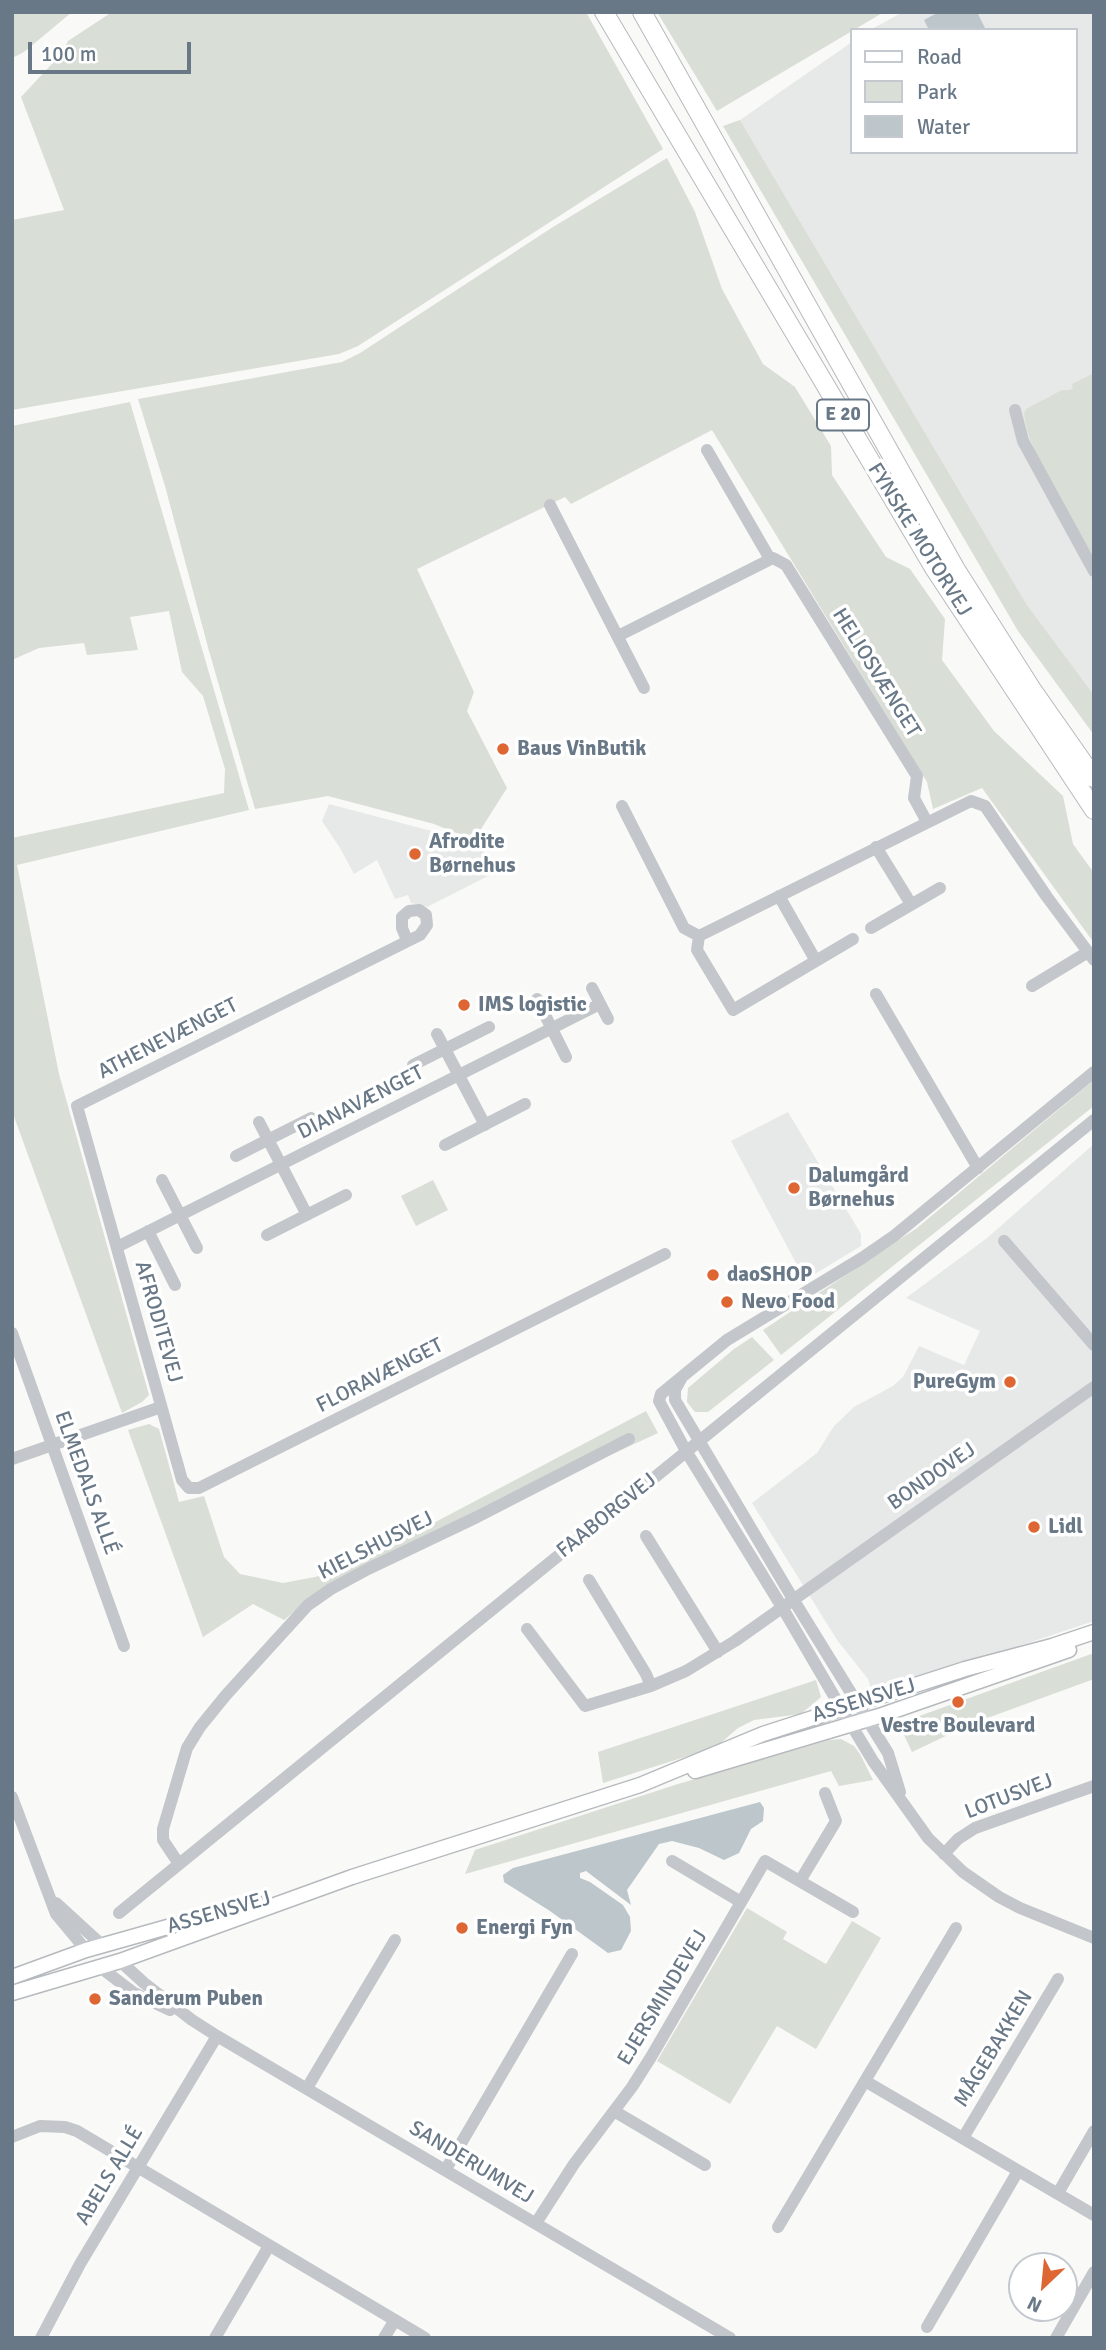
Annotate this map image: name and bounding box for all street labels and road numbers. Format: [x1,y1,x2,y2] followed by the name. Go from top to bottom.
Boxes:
[817,400,869,430] road number: E 20
[862,459,976,621] street label: FYNSKE MOTORVEJ
[826,604,926,742] street label: HELIOSVÆNGET
[94,993,242,1085] street label: ATHENEVÆNGET
[294,1060,428,1146] street label: DIANAVÆNGET
[129,1258,187,1386] street label: AFRODITEVEJ
[312,1333,448,1419] street label: FLORAVÆNGET
[48,1408,124,1558] street label: ELMEDALS ALLÉ
[883,1438,981,1516] street label: BONDOVEJ
[552,1468,662,1564] street label: FAABORGVEJ
[314,1506,438,1586] street label: KIELSHUSVEJ
[809,1673,919,1729] street label: ASSENSVEJ
[961,1769,1057,1825] street label: LOTUSVEJ
[164,1886,274,1940] street label: ASSENSVEJ
[613,1926,713,2070] street label: EJERSMINDEVEJ
[949,1986,1039,2112] street label: MÅGEBAKKEN
[404,2116,538,2210] street label: SANDERUMVEJ
[71,2122,149,2230] street label: ABELS ALLÉ

